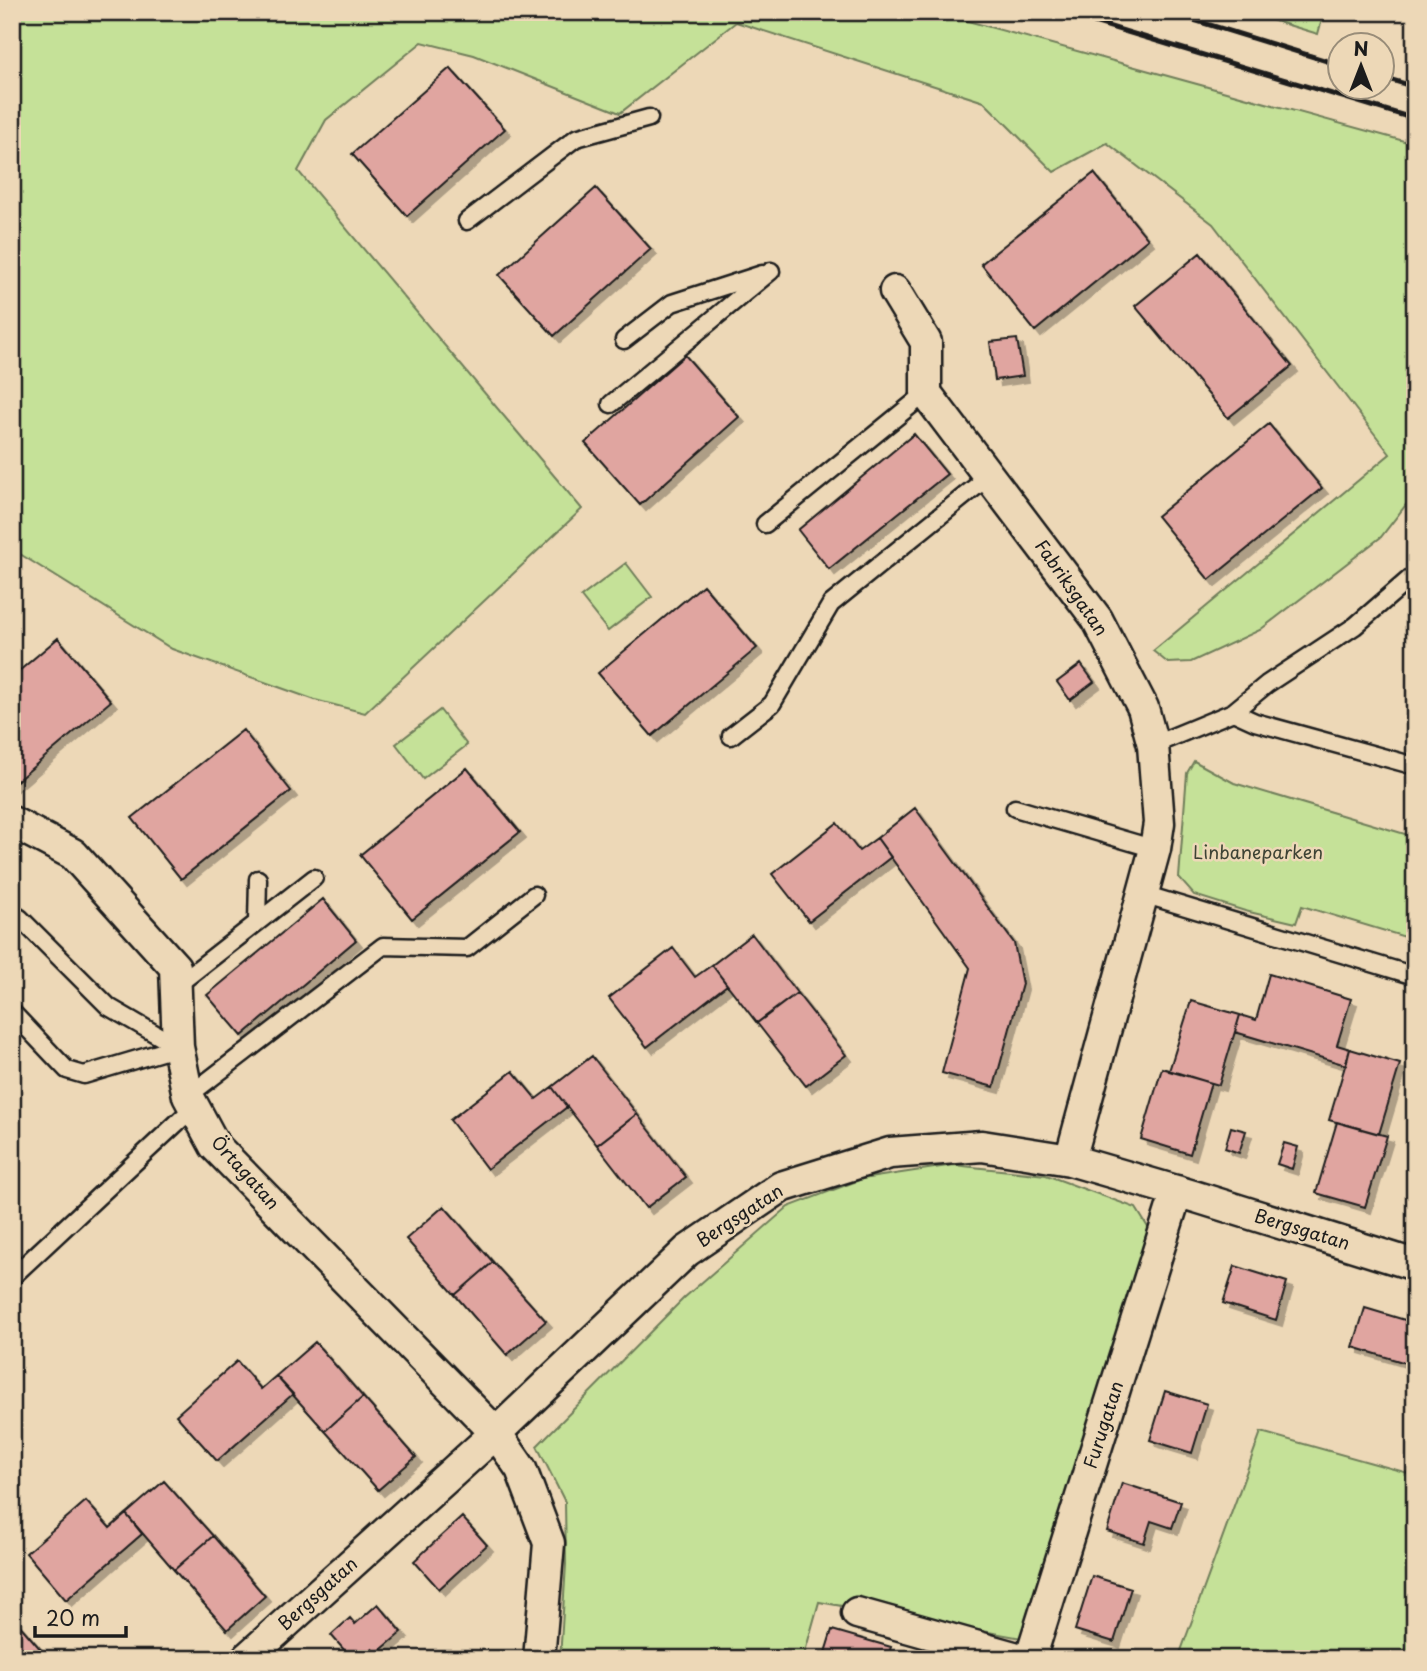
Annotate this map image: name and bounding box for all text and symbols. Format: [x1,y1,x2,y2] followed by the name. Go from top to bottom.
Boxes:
[1326,32,1396,102] north arrow
[1353,34,1369,62] text: N
[1029,533,1115,641] street label: Fabriksgatan
[1193,838,1323,865] park label: Linbaneparken
[206,1129,287,1215] street label: Örtagatan
[690,1177,788,1253] street label: Bergsgatan
[1251,1201,1354,1256] street label: Bergsgatan
[1076,1377,1129,1472] street label: Furugatan
[271,1550,363,1636] street label: Bergsgatan
[35,1594,126,1638] scale bar
[46,1601,100,1633] text: 20 m

